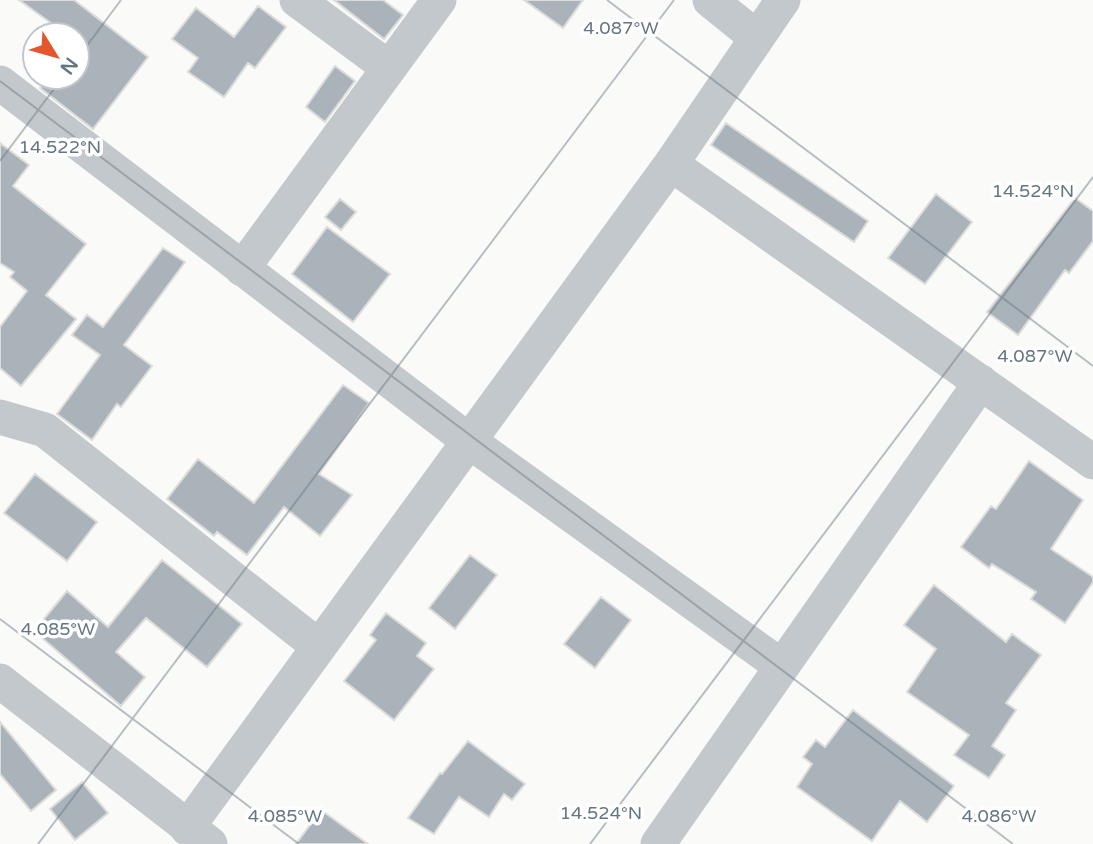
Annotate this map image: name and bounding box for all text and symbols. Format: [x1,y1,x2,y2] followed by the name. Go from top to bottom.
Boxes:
[583,17,659,39] text: 4.087°W
[21,21,91,91] north arrow
[55,53,82,78] text: N
[19,136,101,158] text: 14.522°N
[992,180,1074,202] text: 14.524°N
[997,345,1073,367] text: 4.087°W
[21,618,95,640] text: 4.085°W
[560,802,642,824] text: 14.524°N
[248,805,322,827] text: 4.085°W
[962,805,1036,827] text: 4.086°W

